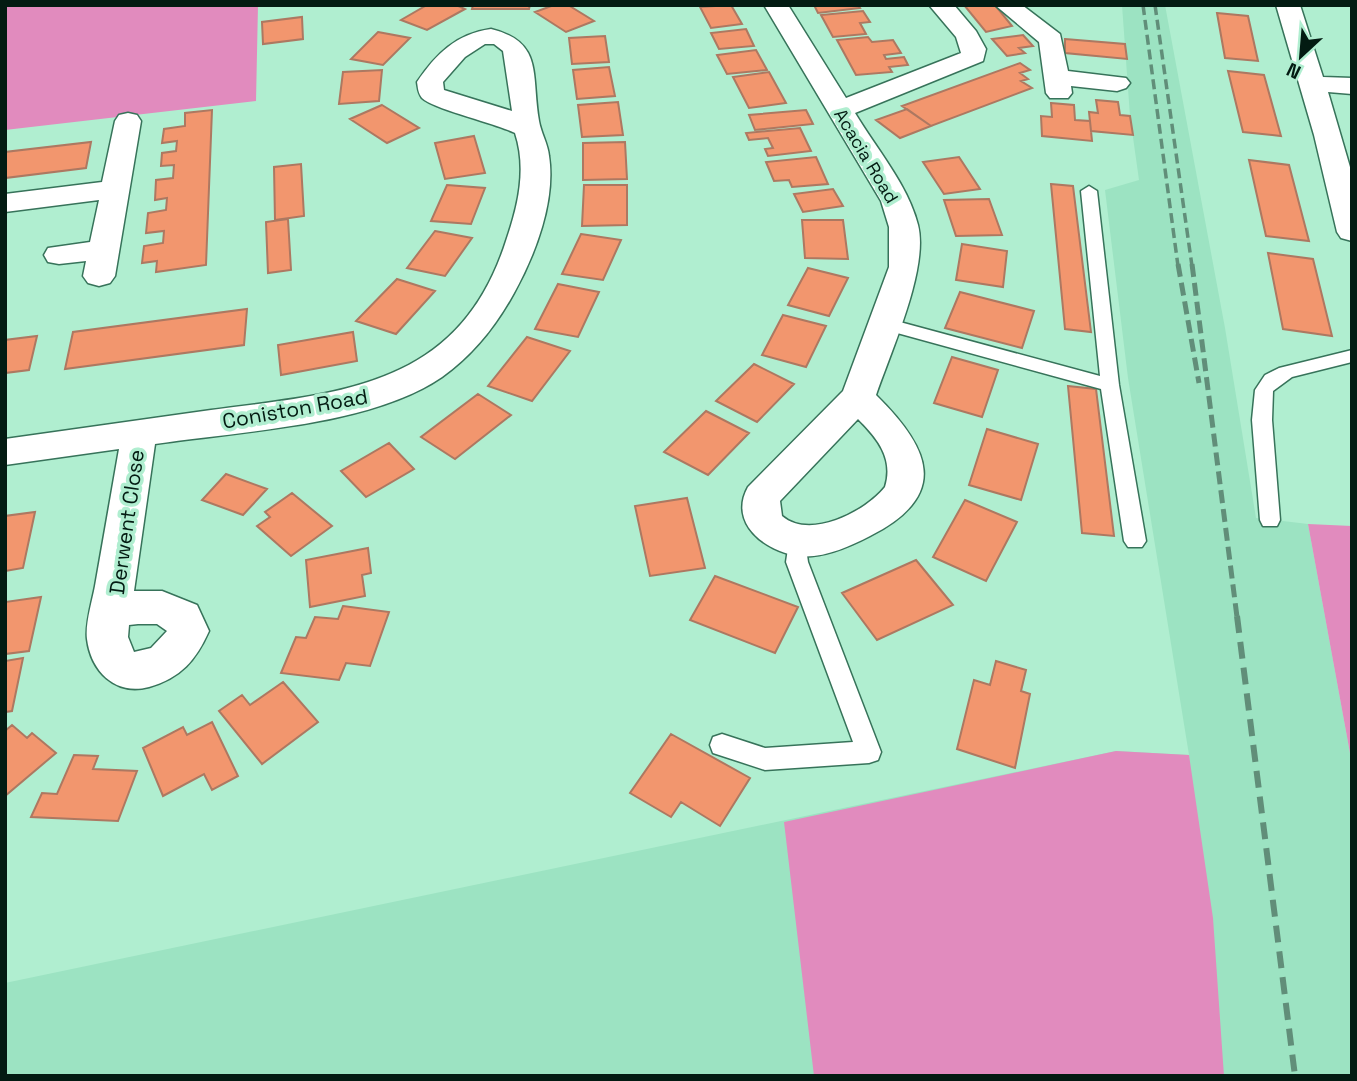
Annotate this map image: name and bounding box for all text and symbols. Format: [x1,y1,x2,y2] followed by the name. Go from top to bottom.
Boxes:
[1266,21,1336,91] north arrow
[1283,57,1305,85] text: N
[829,104,904,207] street label: Acacia Road
[220,382,370,435] street label: Coniston Road
[103,448,150,596] street label: Derwent Close

